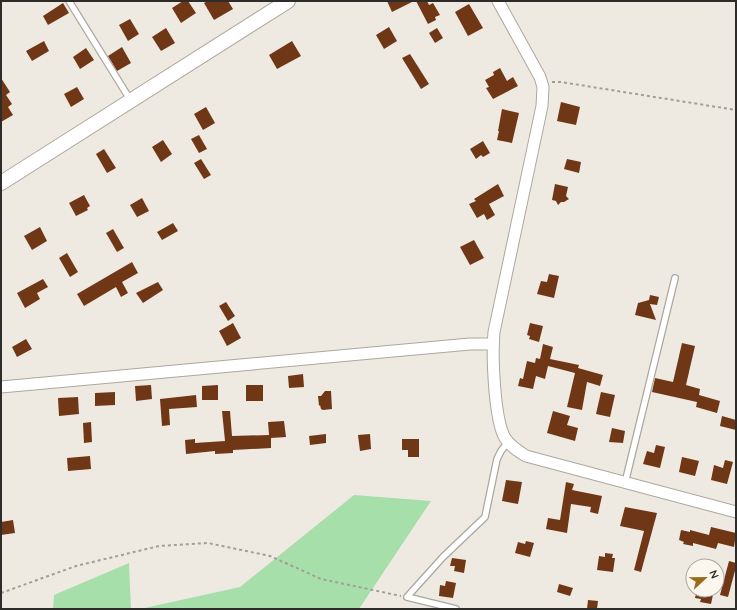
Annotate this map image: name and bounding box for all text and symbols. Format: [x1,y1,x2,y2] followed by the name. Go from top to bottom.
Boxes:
[685,558,725,598] north arrow
[706,568,722,581] text: N

